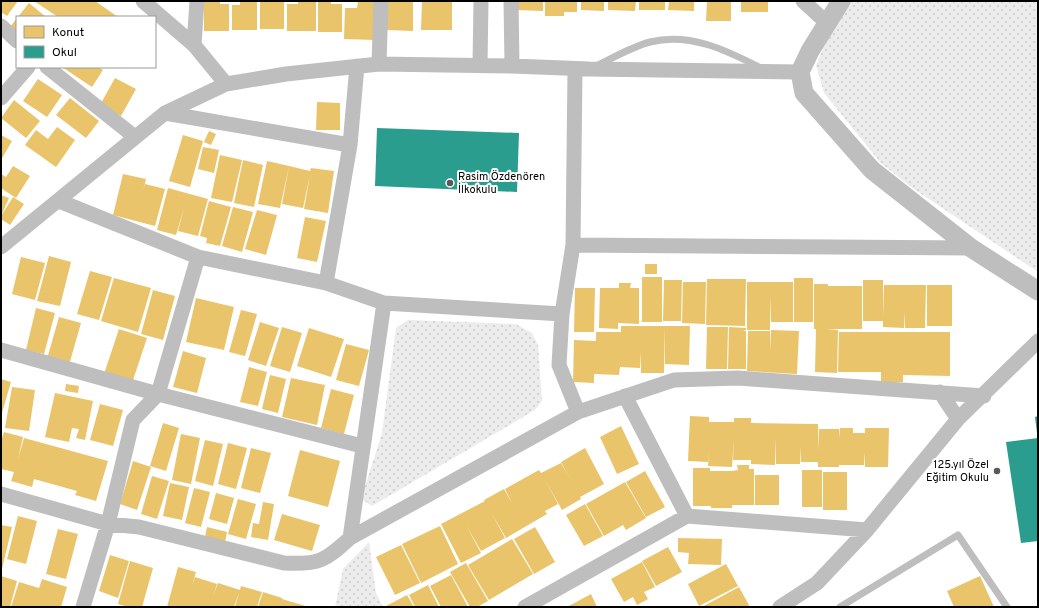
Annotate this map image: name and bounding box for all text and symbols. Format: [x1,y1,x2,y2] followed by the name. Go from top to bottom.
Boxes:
[16,16,156,68] legend
[52,25,84,41] text: Konut
[52,45,77,61] text: Okul
[458,169,545,197] place label: Rasim Özdenören İlkokulu
[445,178,455,188] marker: Rasim Özdenören İlkokulu
[926,457,989,485] place label: 125.yıl Özel Eğitim Okulu
[992,466,1002,476] marker: 125.yıl Özel Eğitim Okulu

